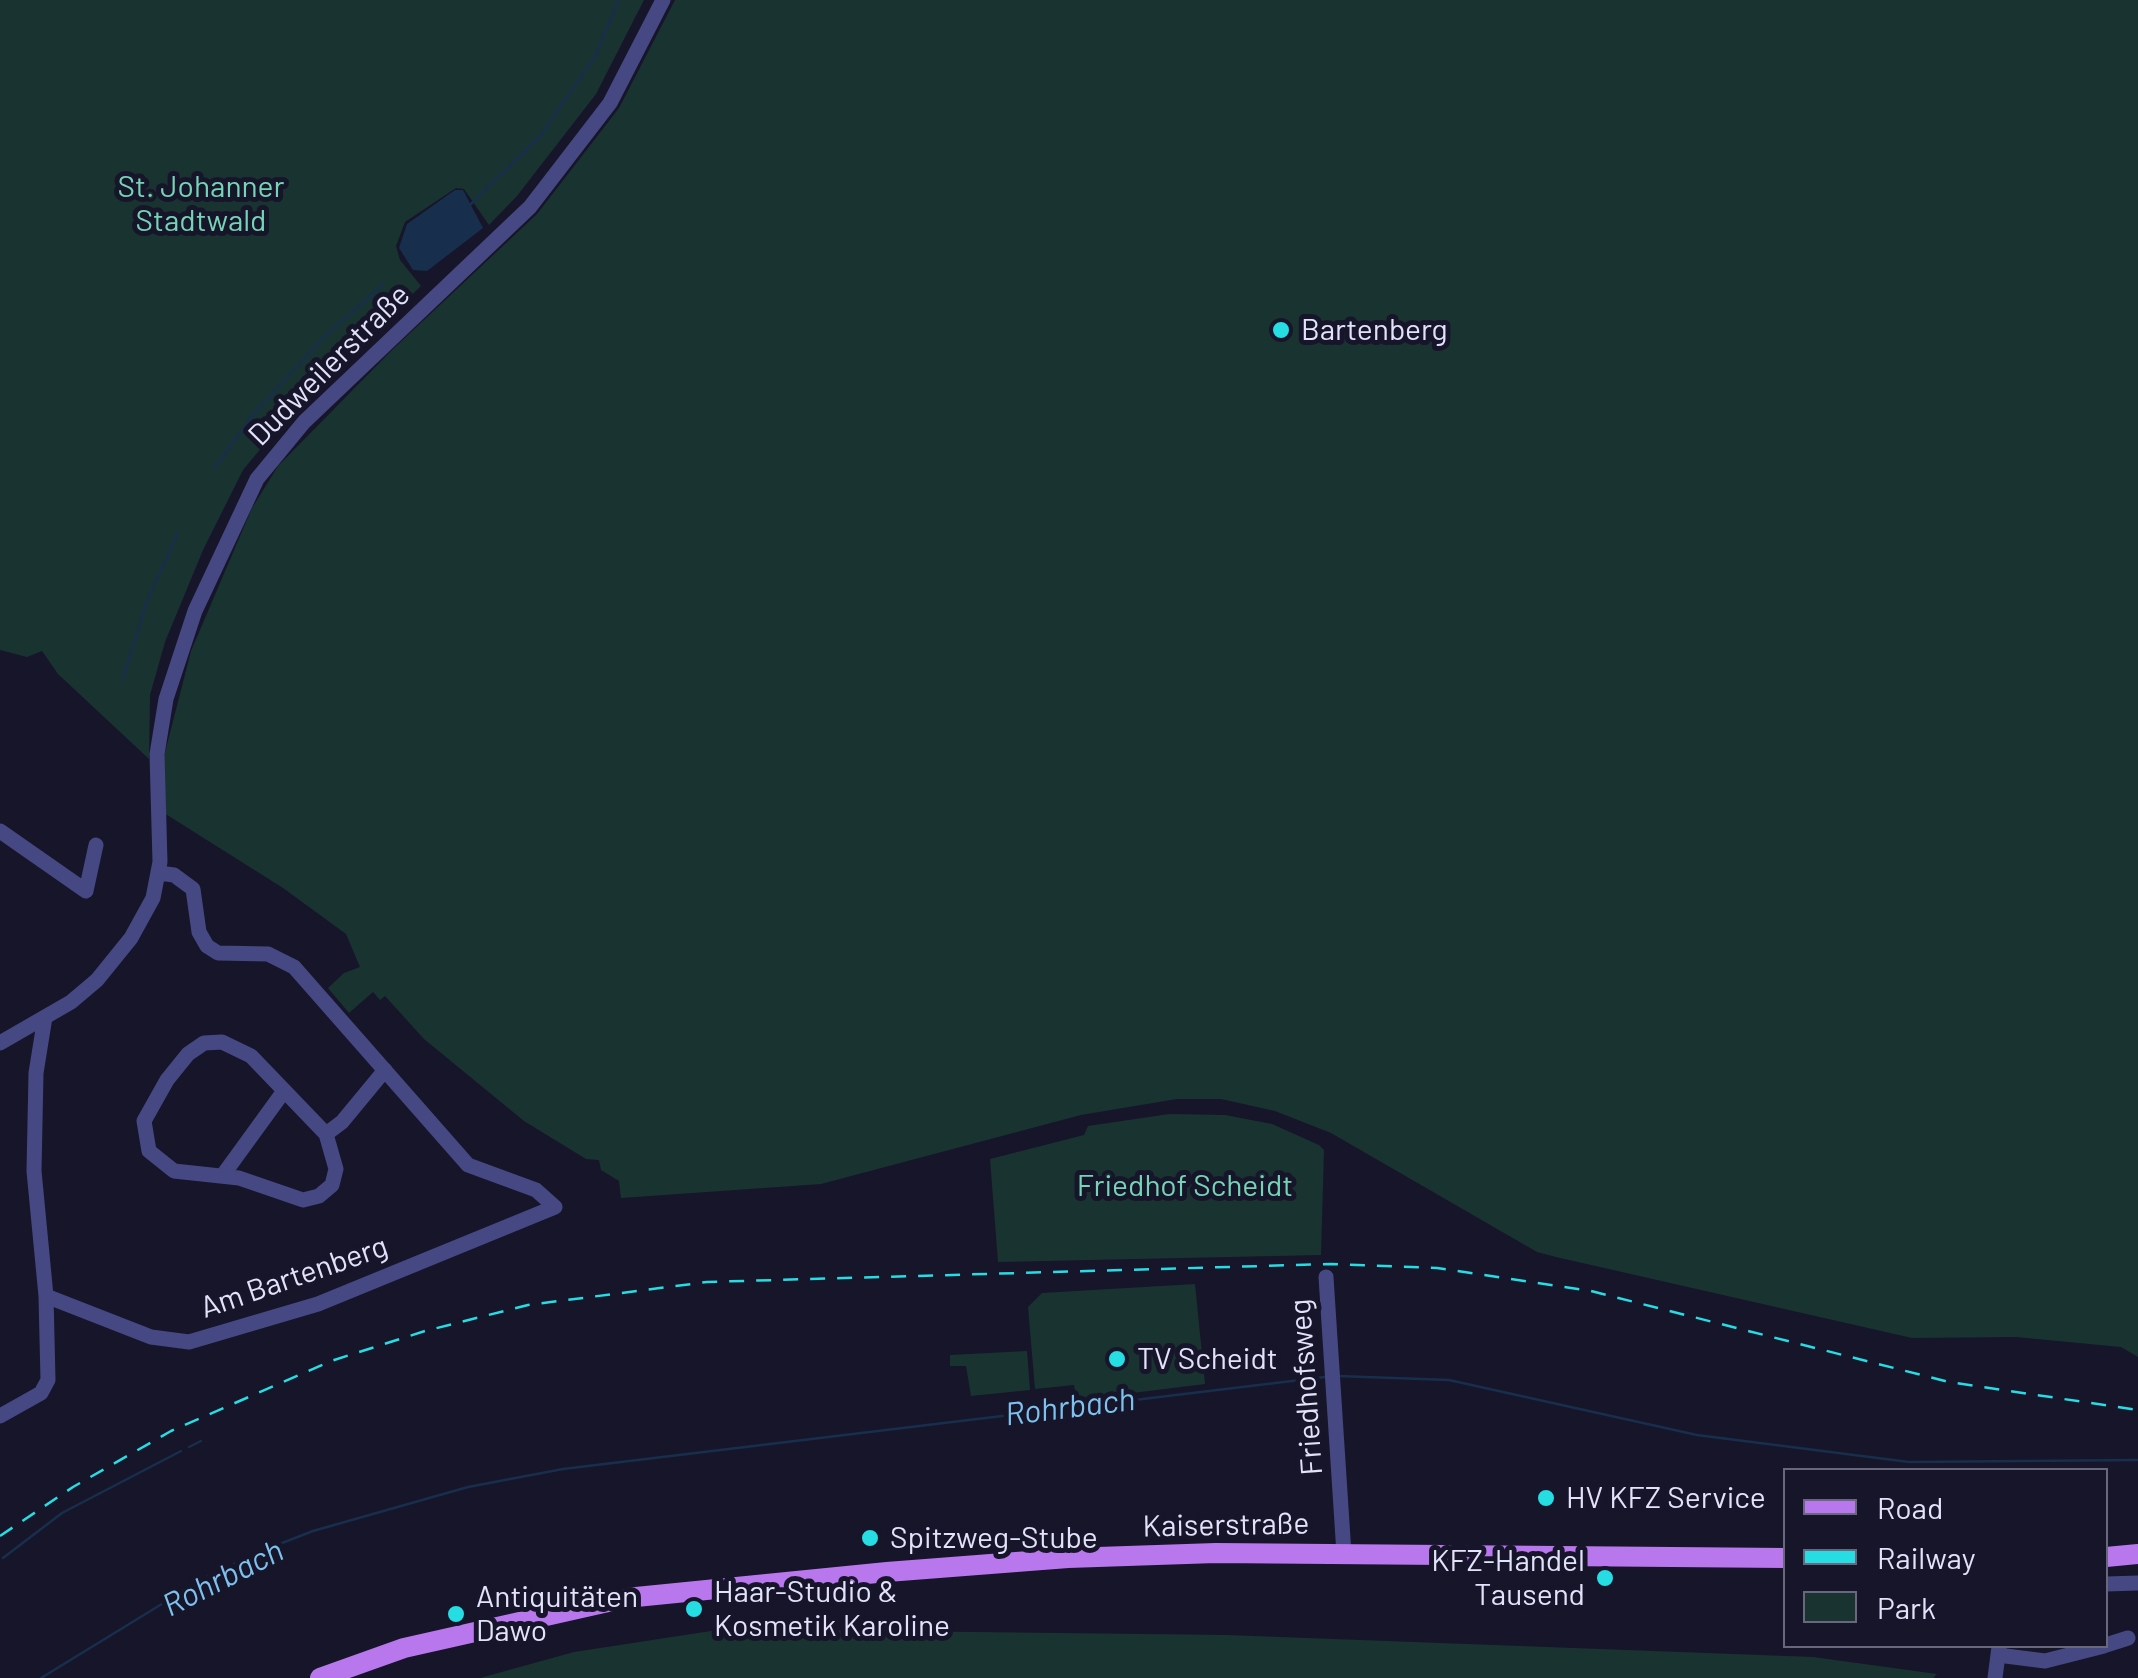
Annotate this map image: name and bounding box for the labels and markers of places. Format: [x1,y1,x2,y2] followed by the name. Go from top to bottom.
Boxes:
[1301,312,1448,348] place label: Bartenberg
[1270,319,1292,341] marker: Bartenberg
[1137,1341,1278,1377] place label: TV Scheidt
[1106,1348,1128,1370] marker: TV Scheidt
[1566,1480,1766,1516] place label: HV KFZ Service
[1535,1487,1557,1509] marker: HV KFZ Service
[890,1520,1098,1556] place label: Spitzweg-Stube
[859,1527,881,1549] marker: Spitzweg-Stube
[1431,1543,1585,1614] place label: KFZ-Handel Tausend
[1594,1567,1616,1589] marker: KFZ-Handel Tausend
[714,1574,950,1644] place label: Haar-Studio & Kosmetik Karoline
[476,1579,638,1650] place label: Antiquitäten Dawo
[683,1598,705,1620] marker: Haar-Studio & Kosmetik Karoline
[445,1603,467,1625] marker: Antiquitäten Dawo

